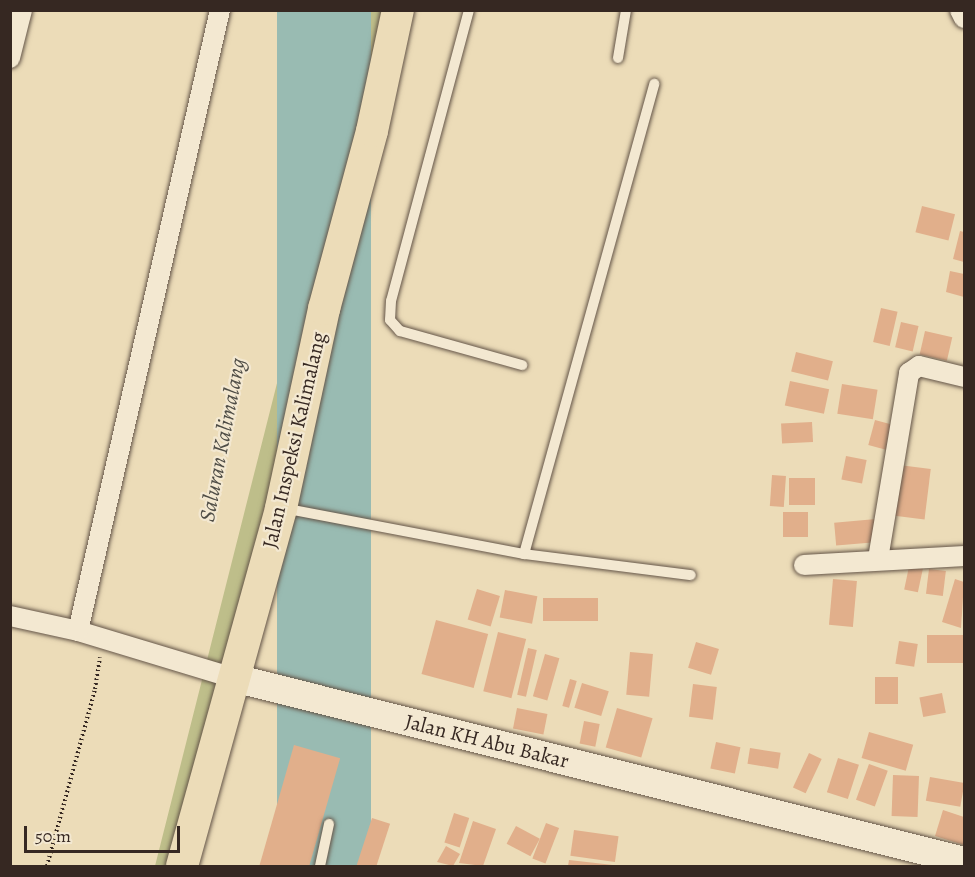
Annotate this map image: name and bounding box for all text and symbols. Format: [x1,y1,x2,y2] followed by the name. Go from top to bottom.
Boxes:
[257,329,331,551] street label: Jalan Inspeksi Kalimalang
[194,356,252,524] water label: Saluran Kalimalang
[402,708,572,774] street label: Jalan KH Abu Bakar
[27,814,183,852] scale bar
[35,824,71,848] text: 50 m

